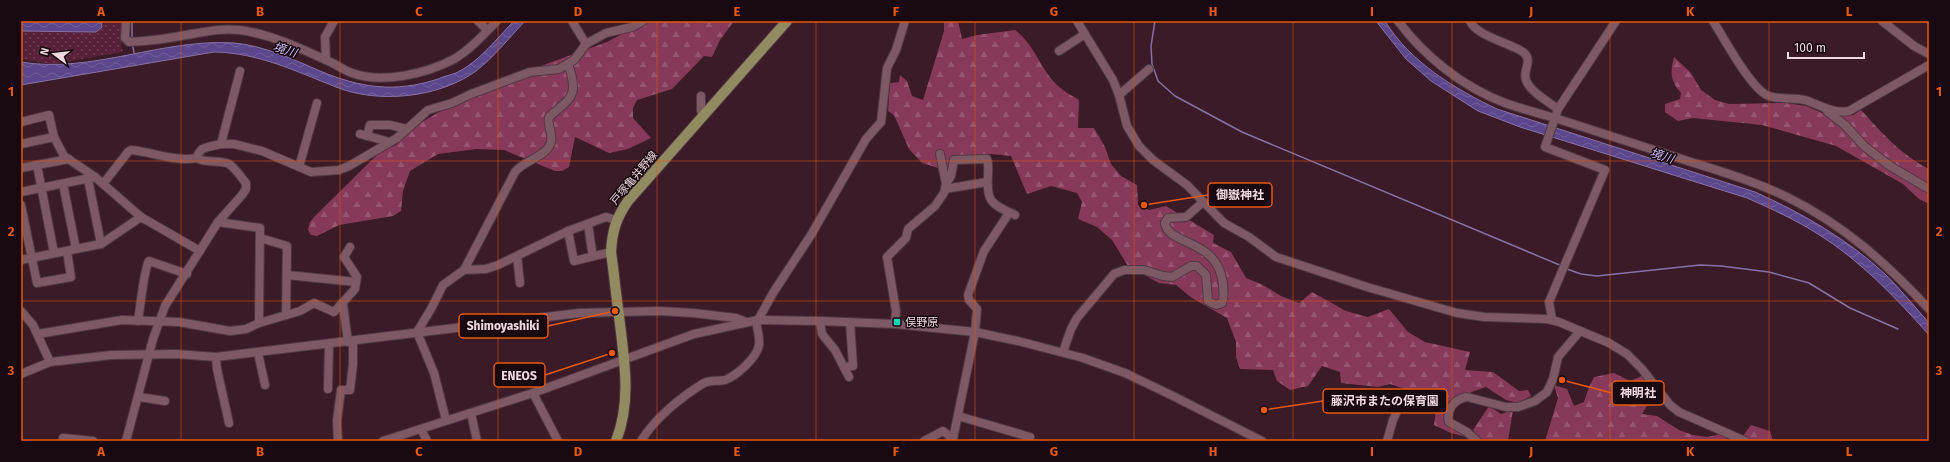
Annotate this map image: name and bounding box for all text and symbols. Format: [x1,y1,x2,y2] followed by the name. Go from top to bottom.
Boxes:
[96,4,105,19] text: A
[256,4,264,19] text: B
[415,4,423,19] text: C
[574,4,583,19] text: D
[734,4,741,19] text: E
[893,4,900,19] text: F
[1050,4,1058,19] text: G
[1209,4,1217,19] text: H
[1370,4,1374,19] text: I
[1528,4,1533,19] text: J
[1686,4,1695,19] text: K
[1846,4,1853,19] text: L
[34,34,74,74] north arrow
[1788,34,1864,60] scale bar
[271,40,300,61] water label: 境川
[1794,41,1826,55] text: 100 m
[38,46,52,57] text: N
[8,84,14,99] text: 1
[1936,84,1942,99] text: 1
[1648,146,1677,167] water label: 境川
[608,149,660,207] street label: 戸塚亀井野線
[1208,183,1272,207] callout: 御嶽神社
[1216,188,1264,202] text: 御嶽神社
[8,224,15,239] text: 2
[1936,224,1943,239] text: 2
[459,314,548,338] callout: Shimoyashiki
[905,316,938,329] place label: 俣野原
[892,317,902,327] marker: 俣野原
[467,319,539,333] text: Shimoyashiki
[7,363,15,378] text: 3
[494,363,545,387] callout: ENEOS
[1935,363,1943,378] text: 3
[501,369,537,383] text: ENEOS
[1612,381,1664,405] callout: 神明社
[1620,386,1656,400] text: 神明社
[1323,389,1447,413] callout: 藤沢市またの保育園
[1331,394,1439,408] text: 藤沢市またの保育園
[96,444,105,459] text: A
[256,444,264,459] text: B
[415,444,423,459] text: C
[574,444,583,459] text: D
[734,444,741,459] text: E
[893,444,900,459] text: F
[1050,444,1058,459] text: G
[1209,444,1217,459] text: H
[1370,444,1374,459] text: I
[1528,444,1533,459] text: J
[1686,444,1695,459] text: K
[1846,444,1853,459] text: L

